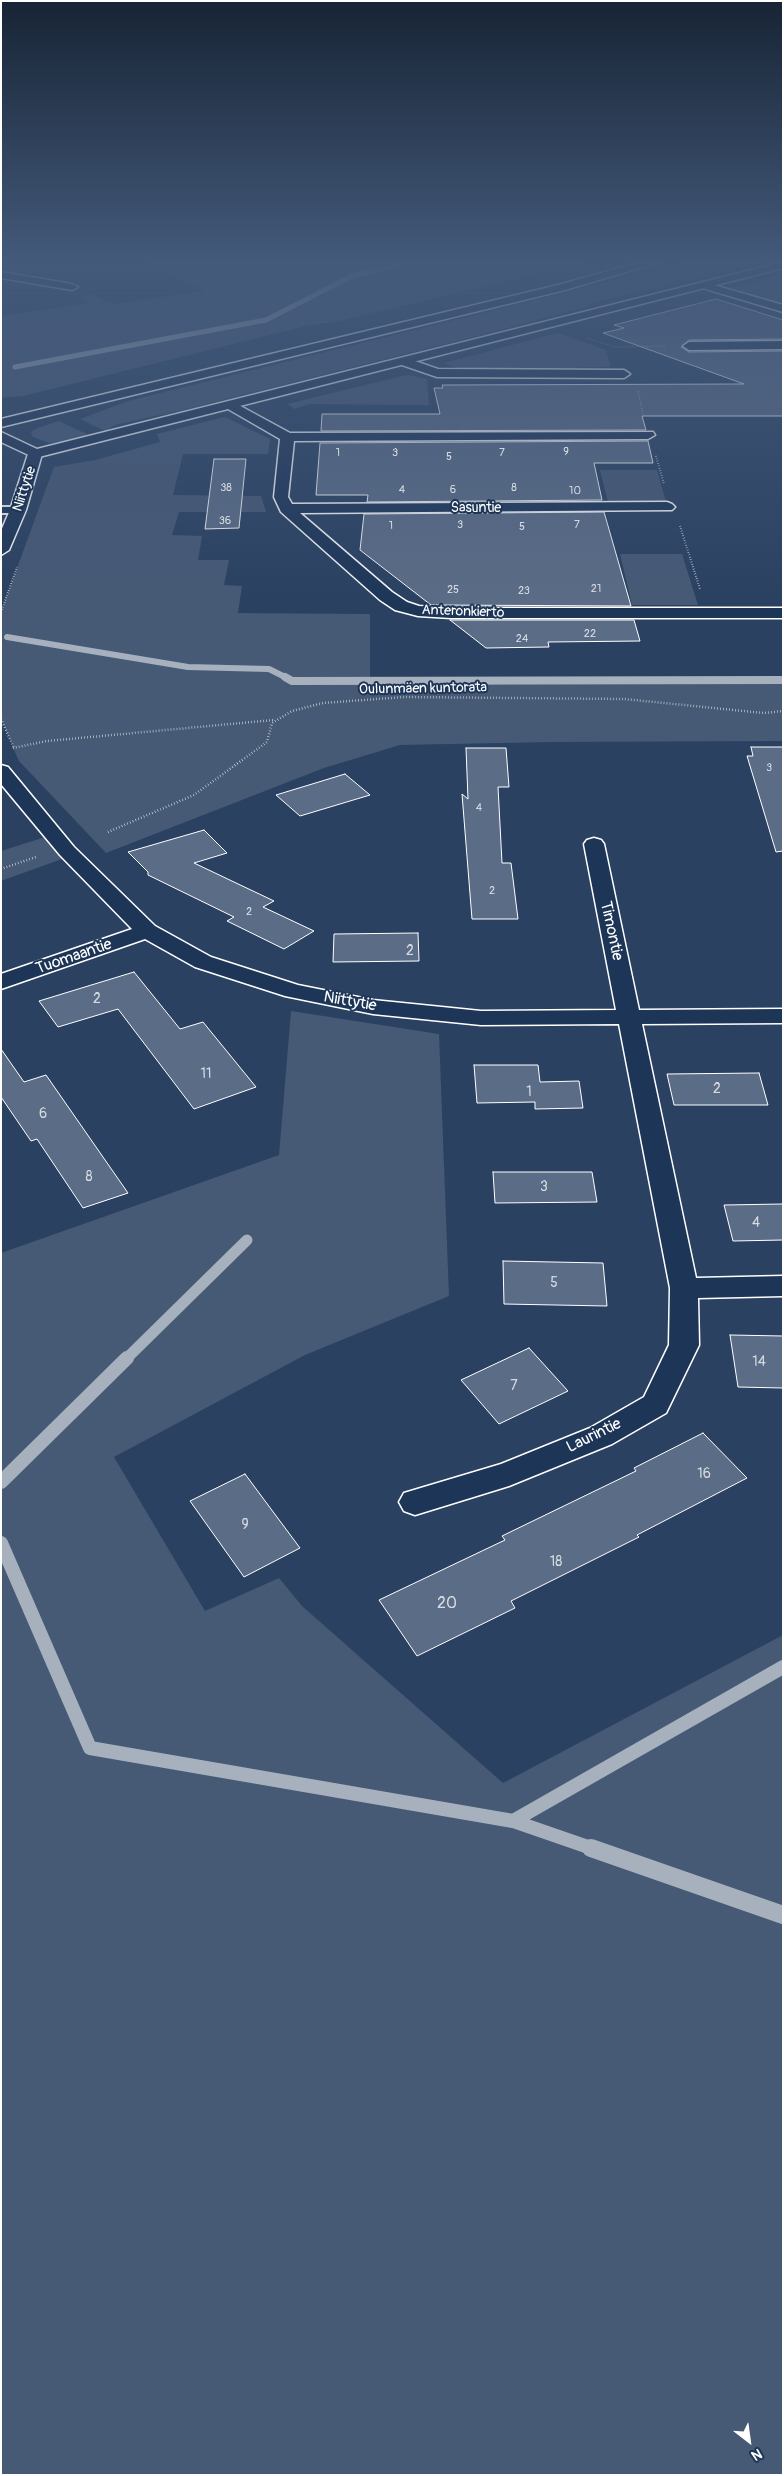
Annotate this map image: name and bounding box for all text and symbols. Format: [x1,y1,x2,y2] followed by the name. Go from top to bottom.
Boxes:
[563,445,569,459] house number: 9
[336,446,340,460] house number: 1
[392,446,398,460] house number: 3
[499,446,505,460] house number: 7
[446,450,452,464] house number: 5
[10,464,40,514] street label: Niittytie
[220,481,232,495] house number: 38
[511,481,517,495] house number: 8
[399,483,405,497] house number: 4
[450,483,456,497] house number: 6
[569,484,581,498] house number: 10
[451,500,501,516] street label: Sasuntie
[219,514,231,528] house number: 36
[457,518,463,532] house number: 3
[574,518,580,532] house number: 7
[389,519,393,533] house number: 1
[519,520,525,534] house number: 5
[591,582,601,596] house number: 21
[447,583,459,597] house number: 25
[518,584,530,598] house number: 23
[421,602,505,622] street label: Anteronkierto
[584,627,596,641] house number: 22
[516,632,528,646] house number: 24
[359,679,487,699] street label: Oulunmäen kuntorata
[766,761,772,775] house number: 3
[476,801,482,815] house number: 4
[489,884,495,898] house number: 2
[595,900,627,962] street label: Timontie
[246,905,252,919] house number: 2
[33,935,115,979] street label: Tuomaantie
[406,943,414,959] house number: 2
[322,988,378,1016] street label: Niittytie
[93,991,101,1007] house number: 2
[201,1066,211,1082] house number: 11
[713,1081,721,1097] house number: 2
[526,1084,532,1100] house number: 1
[39,1106,47,1122] house number: 6
[85,1169,93,1185] house number: 8
[540,1179,548,1195] house number: 3
[752,1215,760,1231] house number: 4
[550,1275,558,1291] house number: 5
[752,1354,766,1370] house number: 14
[510,1378,518,1394] house number: 7
[563,1415,625,1457] street label: Laurintie
[697,1466,711,1482] house number: 16
[241,1517,249,1533] house number: 9
[550,1554,562,1570] house number: 18
[437,1594,457,1614] house number: 20
[724,2416,774,2466] north arrow
[748,2445,765,2464] text: N

